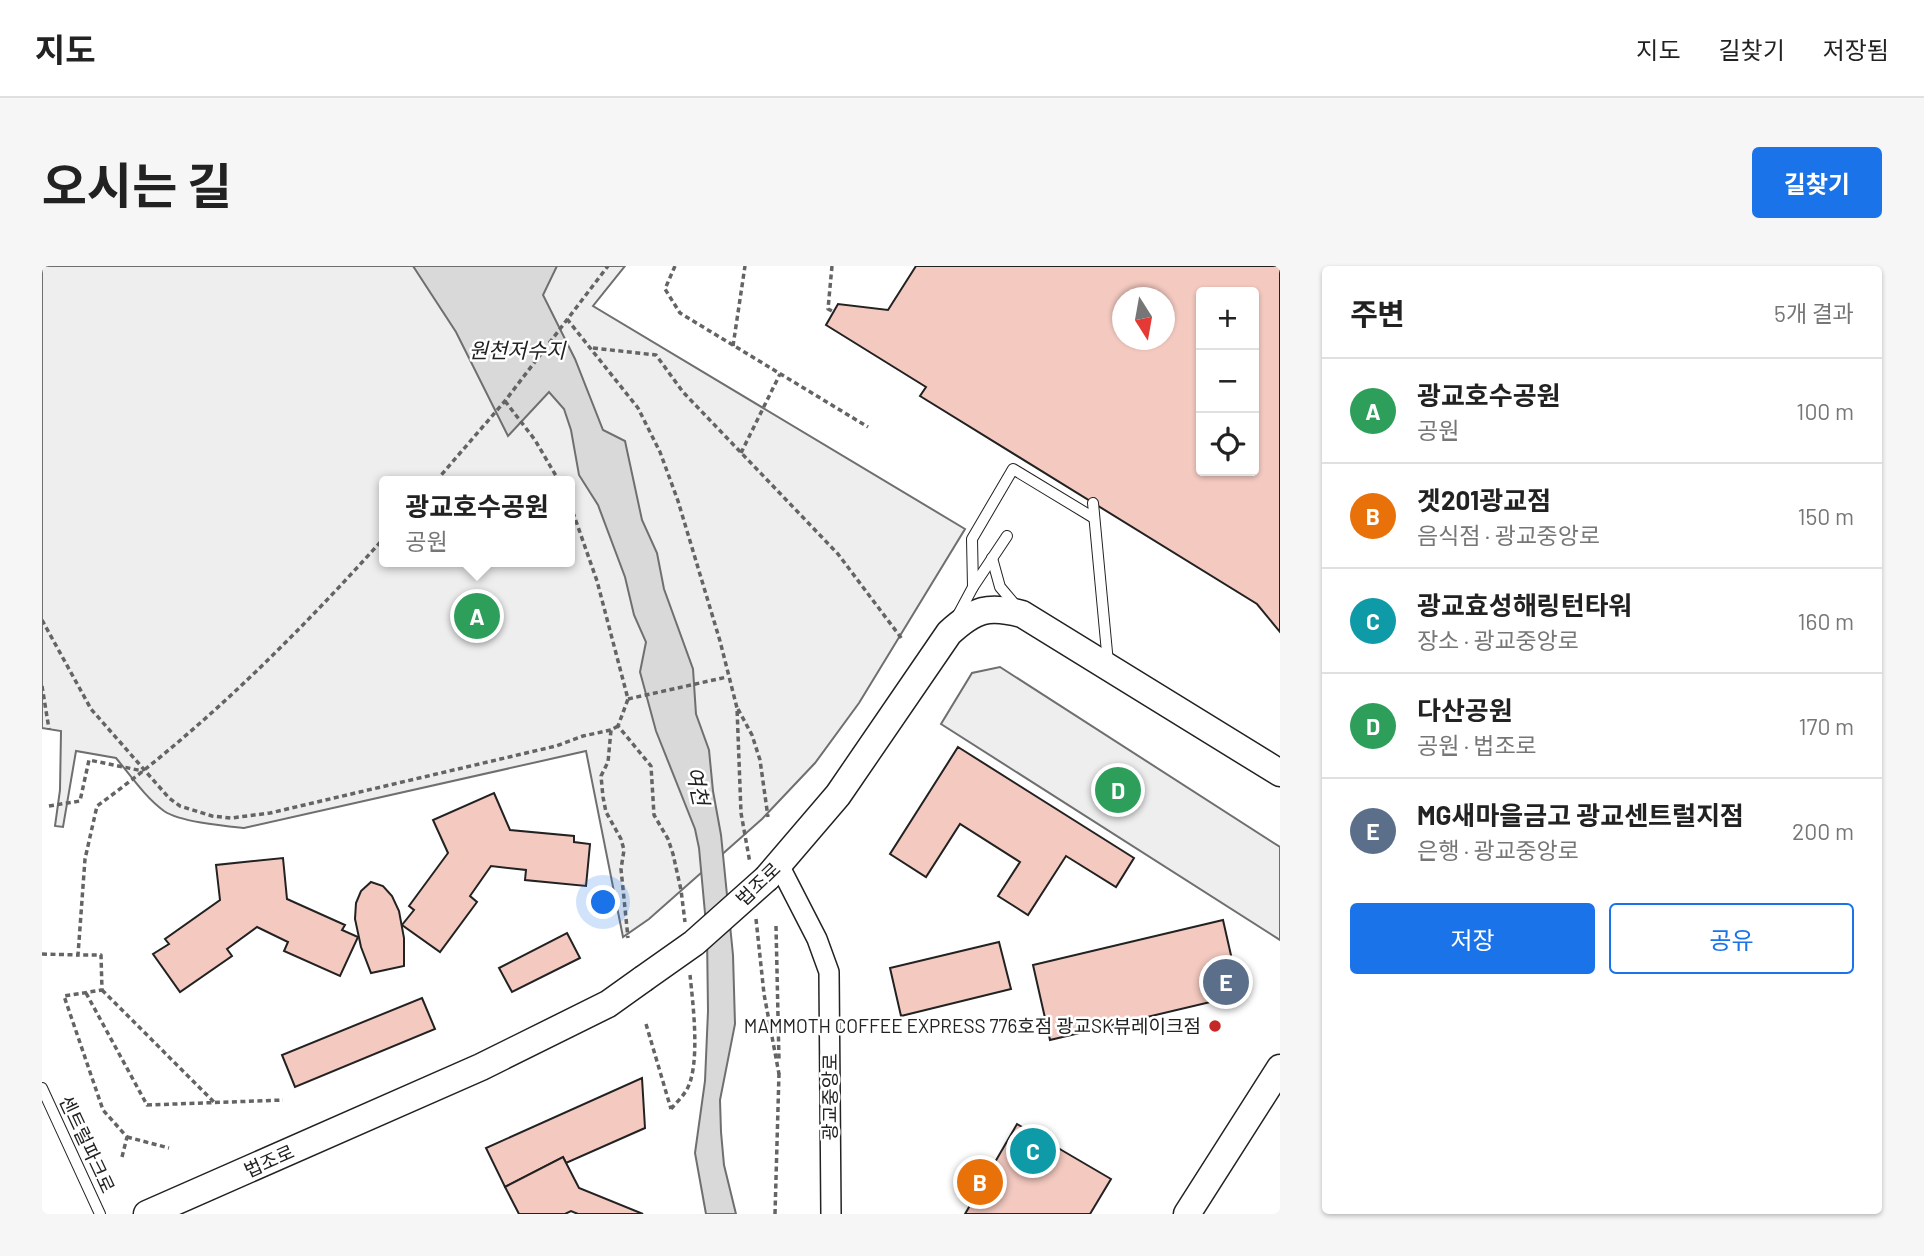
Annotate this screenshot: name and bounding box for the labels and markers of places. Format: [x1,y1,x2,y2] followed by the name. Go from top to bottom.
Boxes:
[454,590,500,642] pin: A
[1095,764,1141,816] pin: D
[1203,956,1249,1008] pin: E
[744,1014,1201,1037] place label: MAMMOTH COFFEE EXPRESS 776호점 광교SK뷰레이크점
[1207,1018,1223,1034] marker: MAMMOTH COFFEE EXPRESS 776호점 광교SK뷰레이크점
[1010,1125,1056,1177] pin: C
[957,1156,1003,1208] pin: B

